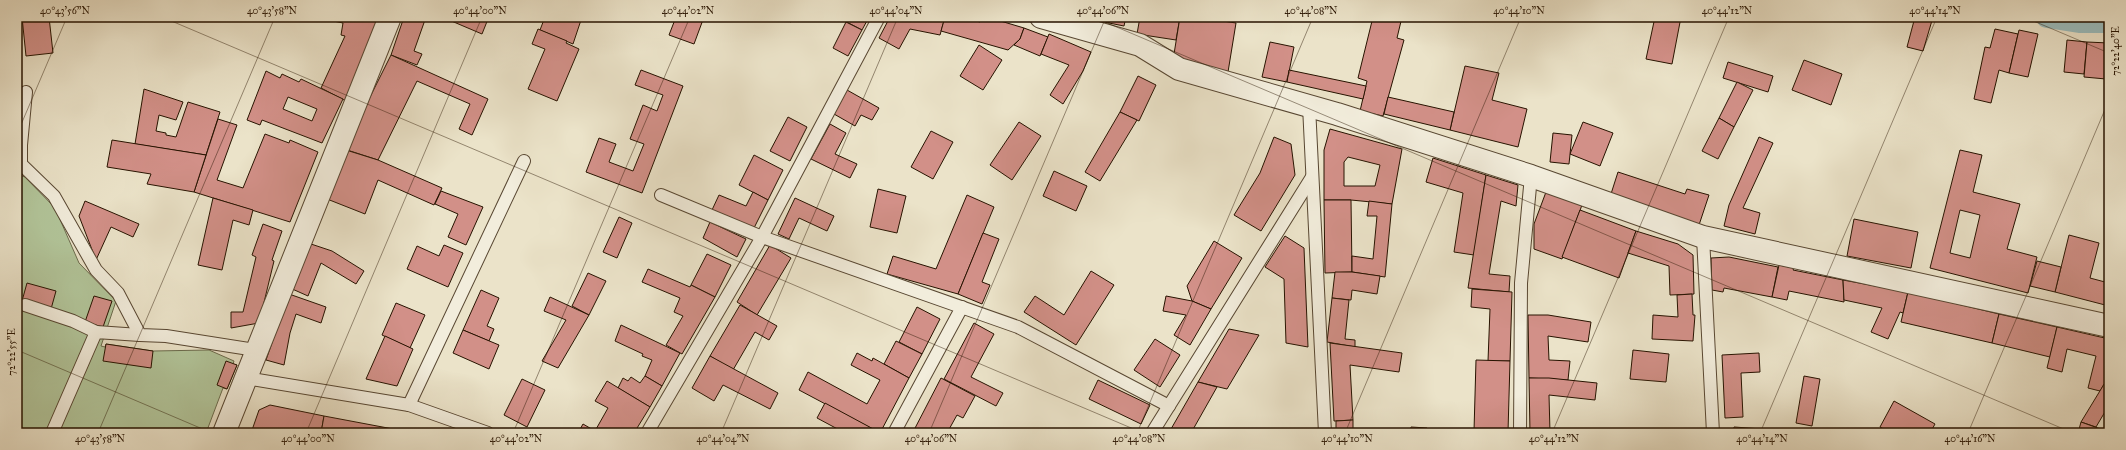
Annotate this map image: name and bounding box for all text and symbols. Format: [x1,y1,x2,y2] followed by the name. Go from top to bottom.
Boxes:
[40,5,91,17] text: 40°43'56"N
[247,5,298,17] text: 40°43'58"N
[453,5,507,17] text: 40°44'00"N
[662,5,715,17] text: 40°44'02"N
[869,5,923,17] text: 40°44'04"N
[1077,5,1130,17] text: 40°44'06"N
[1285,5,1338,17] text: 40°44'08"N
[1493,5,1545,17] text: 40°44'10"N
[1702,5,1753,17] text: 40°44'12"N
[1909,5,1961,17] text: 40°44'14"N
[2110,26,2122,76] text: 72°22'40"E
[6,328,18,376] text: 72°22'55"E
[75,433,126,445] text: 40°43'58"N
[281,433,335,445] text: 40°44'00"N
[490,433,543,445] text: 40°44'02"N
[696,433,750,445] text: 40°44'04"N
[905,433,958,445] text: 40°44'06"N
[1113,433,1166,445] text: 40°44'08"N
[1321,433,1373,445] text: 40°44'10"N
[1529,433,1580,445] text: 40°44'12"N
[1736,433,1788,445] text: 40°44'14"N
[1945,433,1996,445] text: 40°44'16"N

